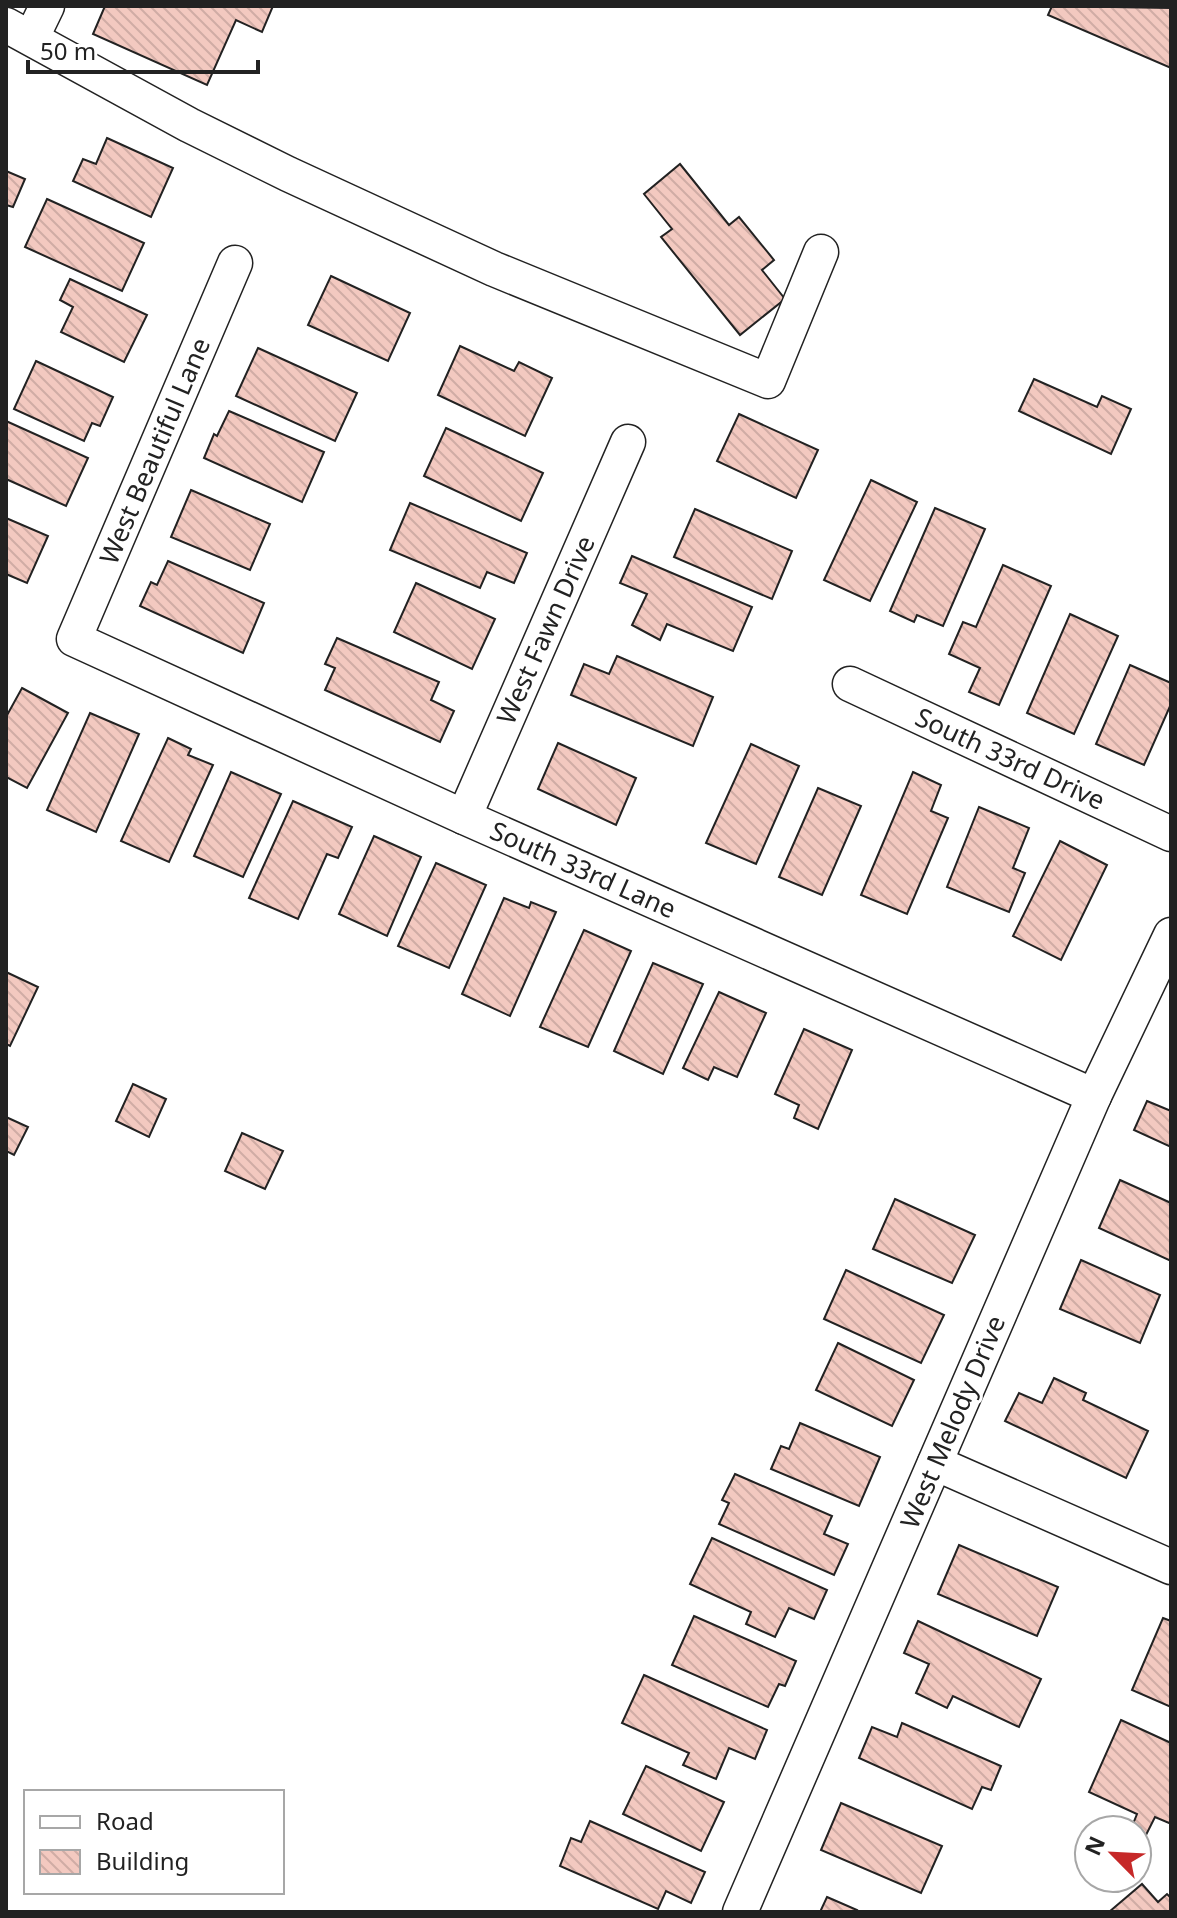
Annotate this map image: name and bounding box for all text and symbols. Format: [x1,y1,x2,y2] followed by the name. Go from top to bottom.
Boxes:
[28,24,258,74] scale bar
[40,34,96,67] text: 50 m
[90,332,218,569] street label: West Beautiful Lane
[487,530,603,729] street label: West Fawn Drive
[910,698,1111,818] street label: South 33rd Drive
[485,812,682,926] street label: South 33rd Lane
[891,1310,1013,1534] street label: West Melody Drive
[24,1790,284,1894] legend
[96,1804,154,1837] text: Road
[1073,1814,1153,1894] north arrow
[1076,1831,1111,1860] text: N
[96,1844,189,1877] text: Building

